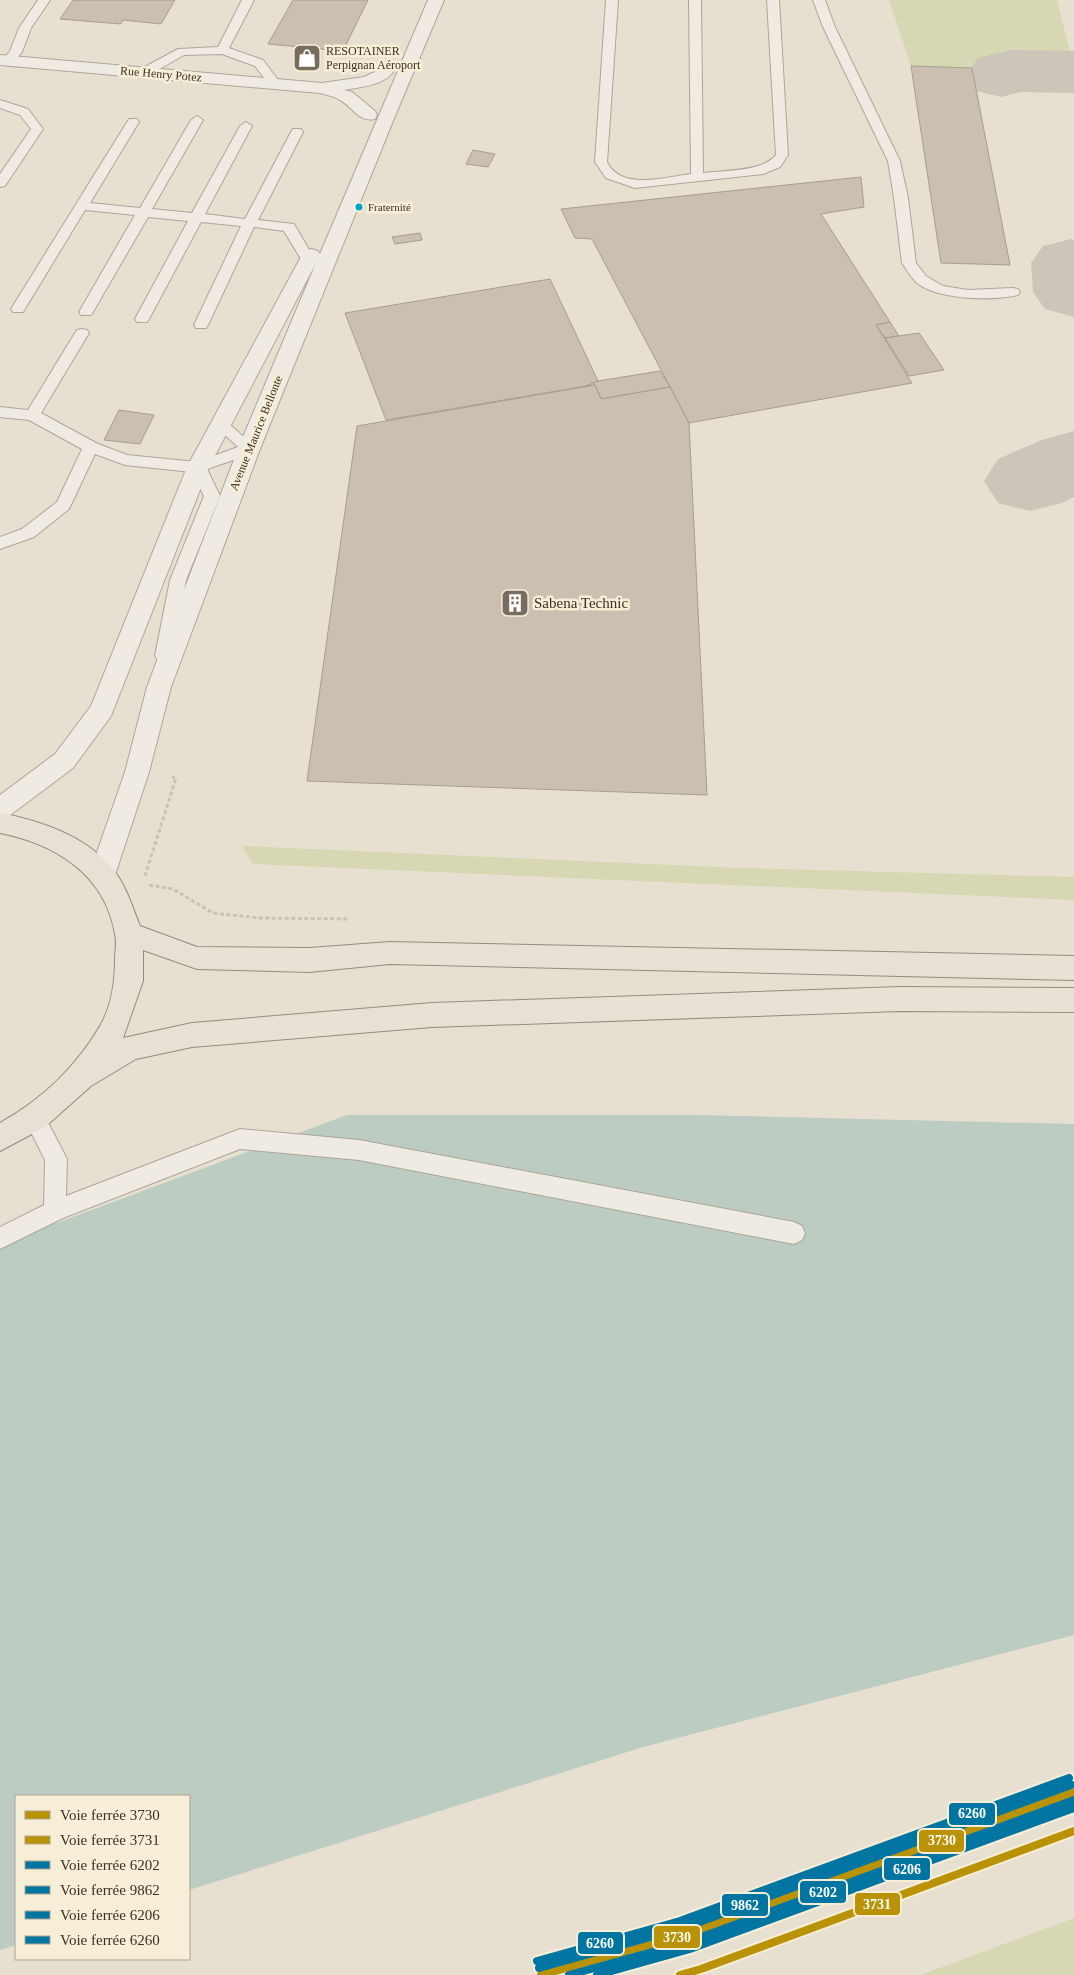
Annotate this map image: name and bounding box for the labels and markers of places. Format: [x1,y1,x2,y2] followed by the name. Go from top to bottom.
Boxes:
[292,43,322,73] shop icon: RESOTAINER Perpignan Aéroport
[326,44,421,72] place label: RESOTAINER Perpignan Aéroport
[368,201,411,213] place label: Fraternité
[354,202,364,212] marker: Fraternité
[500,588,530,618] building icon: Sabena Technic
[534,595,628,611] place label: Sabena Technic

